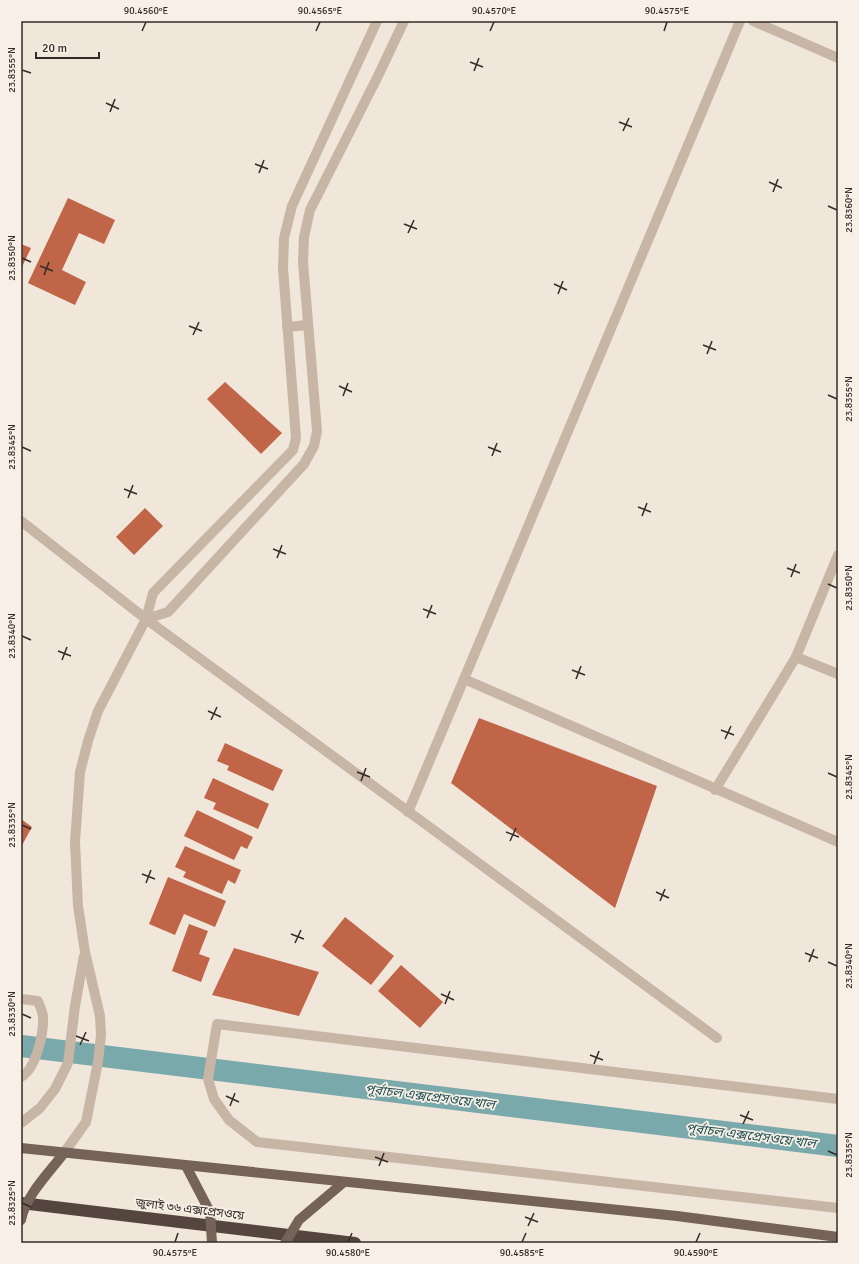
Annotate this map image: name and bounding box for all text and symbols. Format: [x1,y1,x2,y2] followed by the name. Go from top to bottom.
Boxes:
[124,5,169,17] text: 90.4560°E
[298,5,343,17] text: 90.4565°E
[472,5,517,17] text: 90.4570°E
[645,5,690,17] text: 90.4575°E
[36,34,99,60] scale bar
[42,41,67,56] text: 20 m
[6,47,18,93] text: 23.8355°N
[843,187,855,233] text: 23.8360°N
[6,235,18,281] text: 23.8350°N
[843,376,855,422] text: 23.8355°N
[6,424,18,470] text: 23.8345°N
[843,565,855,611] text: 23.8350°N
[6,613,18,659] text: 23.8340°N
[843,754,855,800] text: 23.8345°N
[6,802,18,848] text: 23.8335°N
[843,943,855,989] text: 23.8340°N
[6,991,18,1037] text: 23.8330°N
[364,1081,498,1113] water label: পূর্বাচল এক্সপ্রেসওয়ে খাল
[685,1120,819,1152] water label: পূর্বাচল এক্সপ্রেসওয়ে খাল
[843,1132,855,1178] text: 23.8335°N
[6,1180,18,1226] text: 23.8325°N
[134,1194,246,1224] street label: জুলাই ৩৬ এক্সপ্রেসওয়ে
[153,1247,198,1259] text: 90.4575°E
[326,1247,371,1259] text: 90.4580°E
[500,1247,545,1259] text: 90.4585°E
[674,1247,719,1259] text: 90.4590°E

